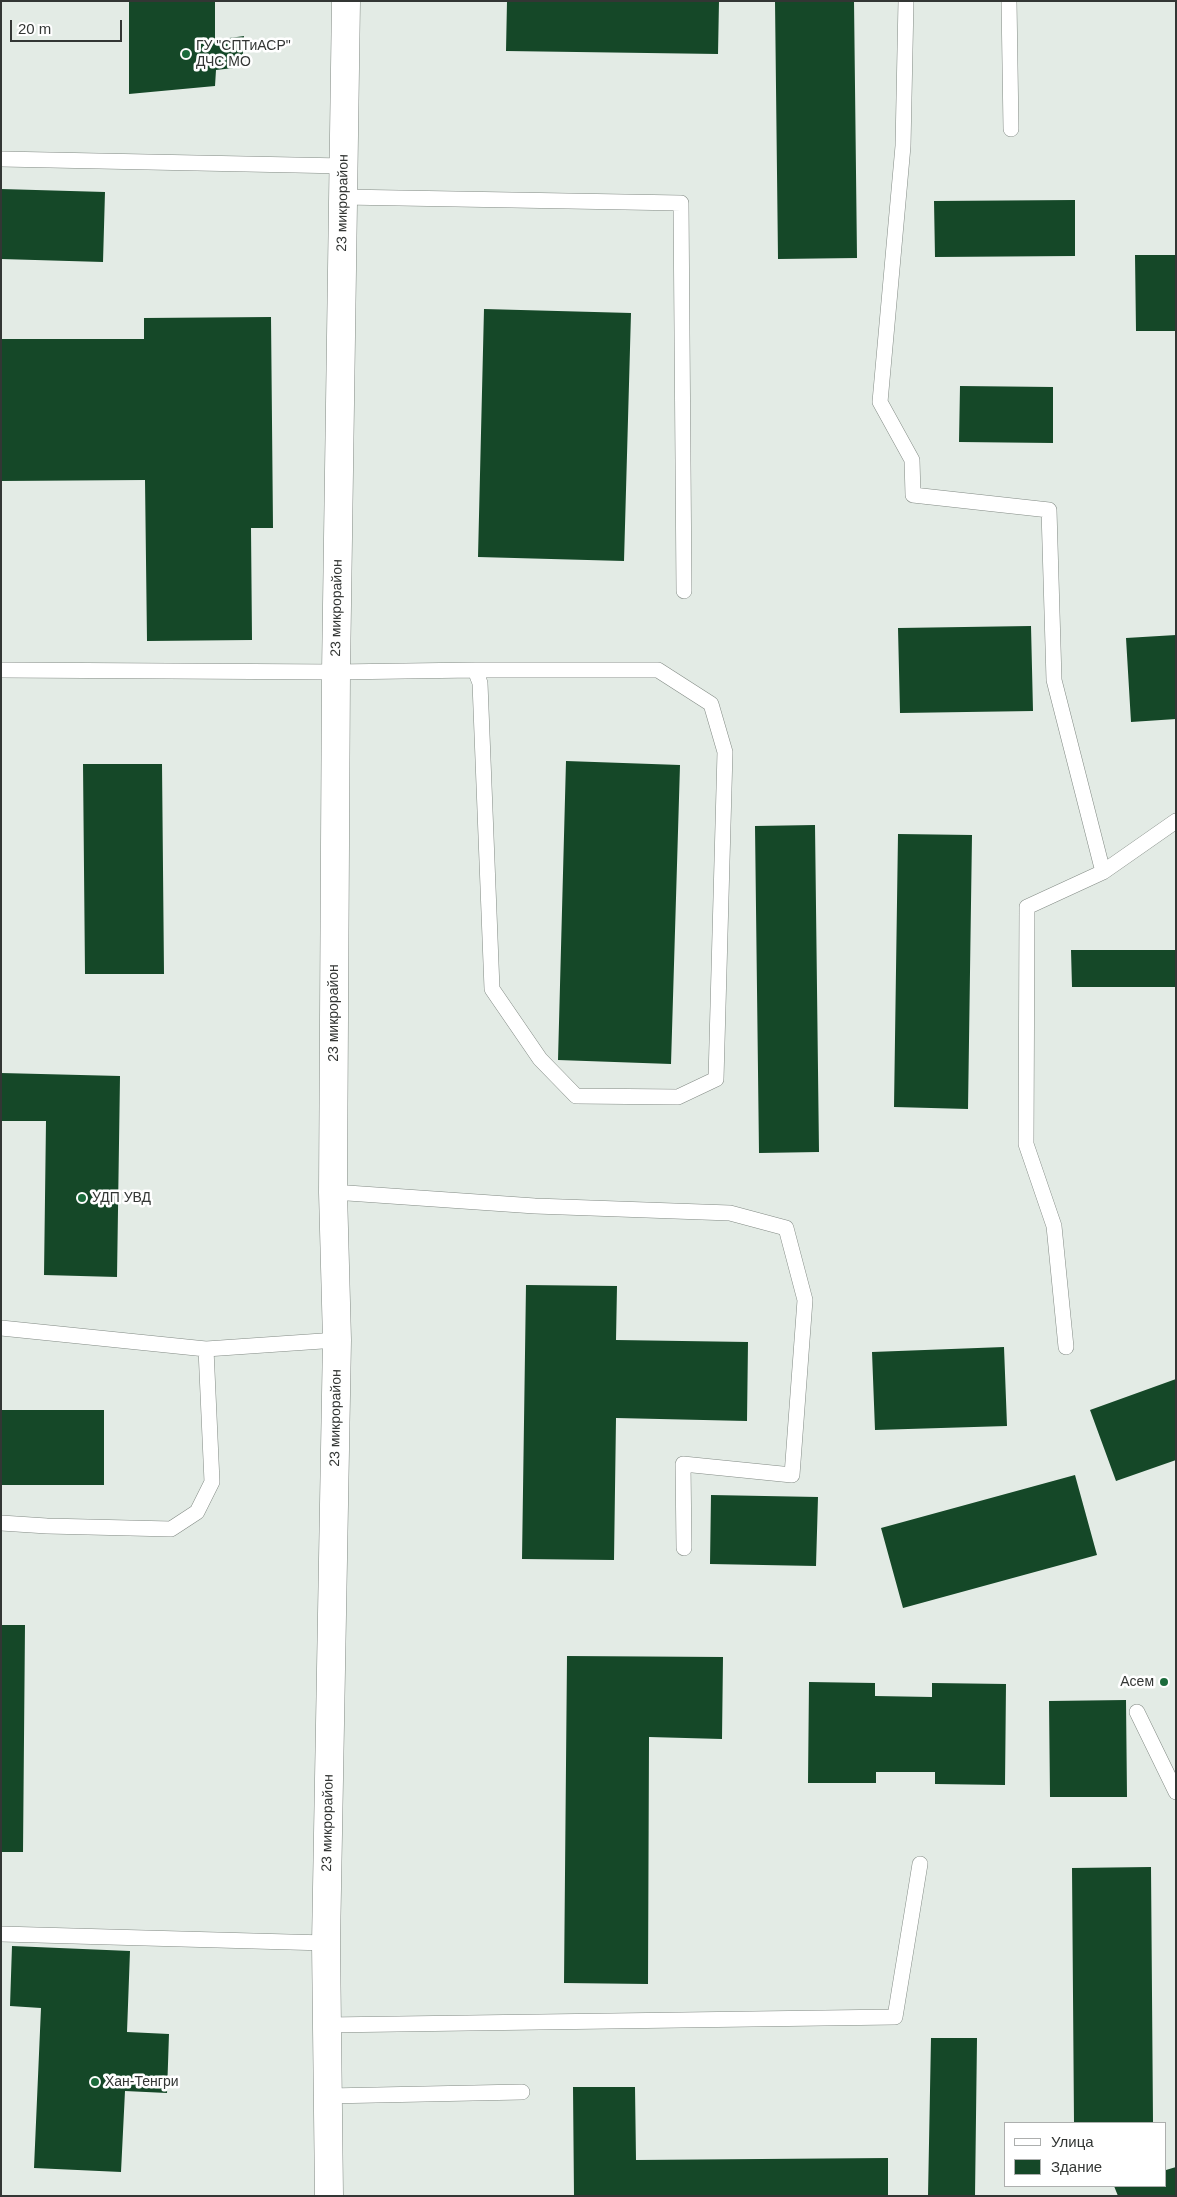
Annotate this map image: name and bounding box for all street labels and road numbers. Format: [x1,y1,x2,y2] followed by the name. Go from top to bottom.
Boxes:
[334,154,352,252] street label: 23 микрорайон
[328,559,346,657] street label: 23 микрорайон
[326,964,342,1062] street label: 23 микрорайон
[327,1369,345,1467] street label: 23 микрорайон
[319,1774,337,1872] street label: 23 микрорайон

